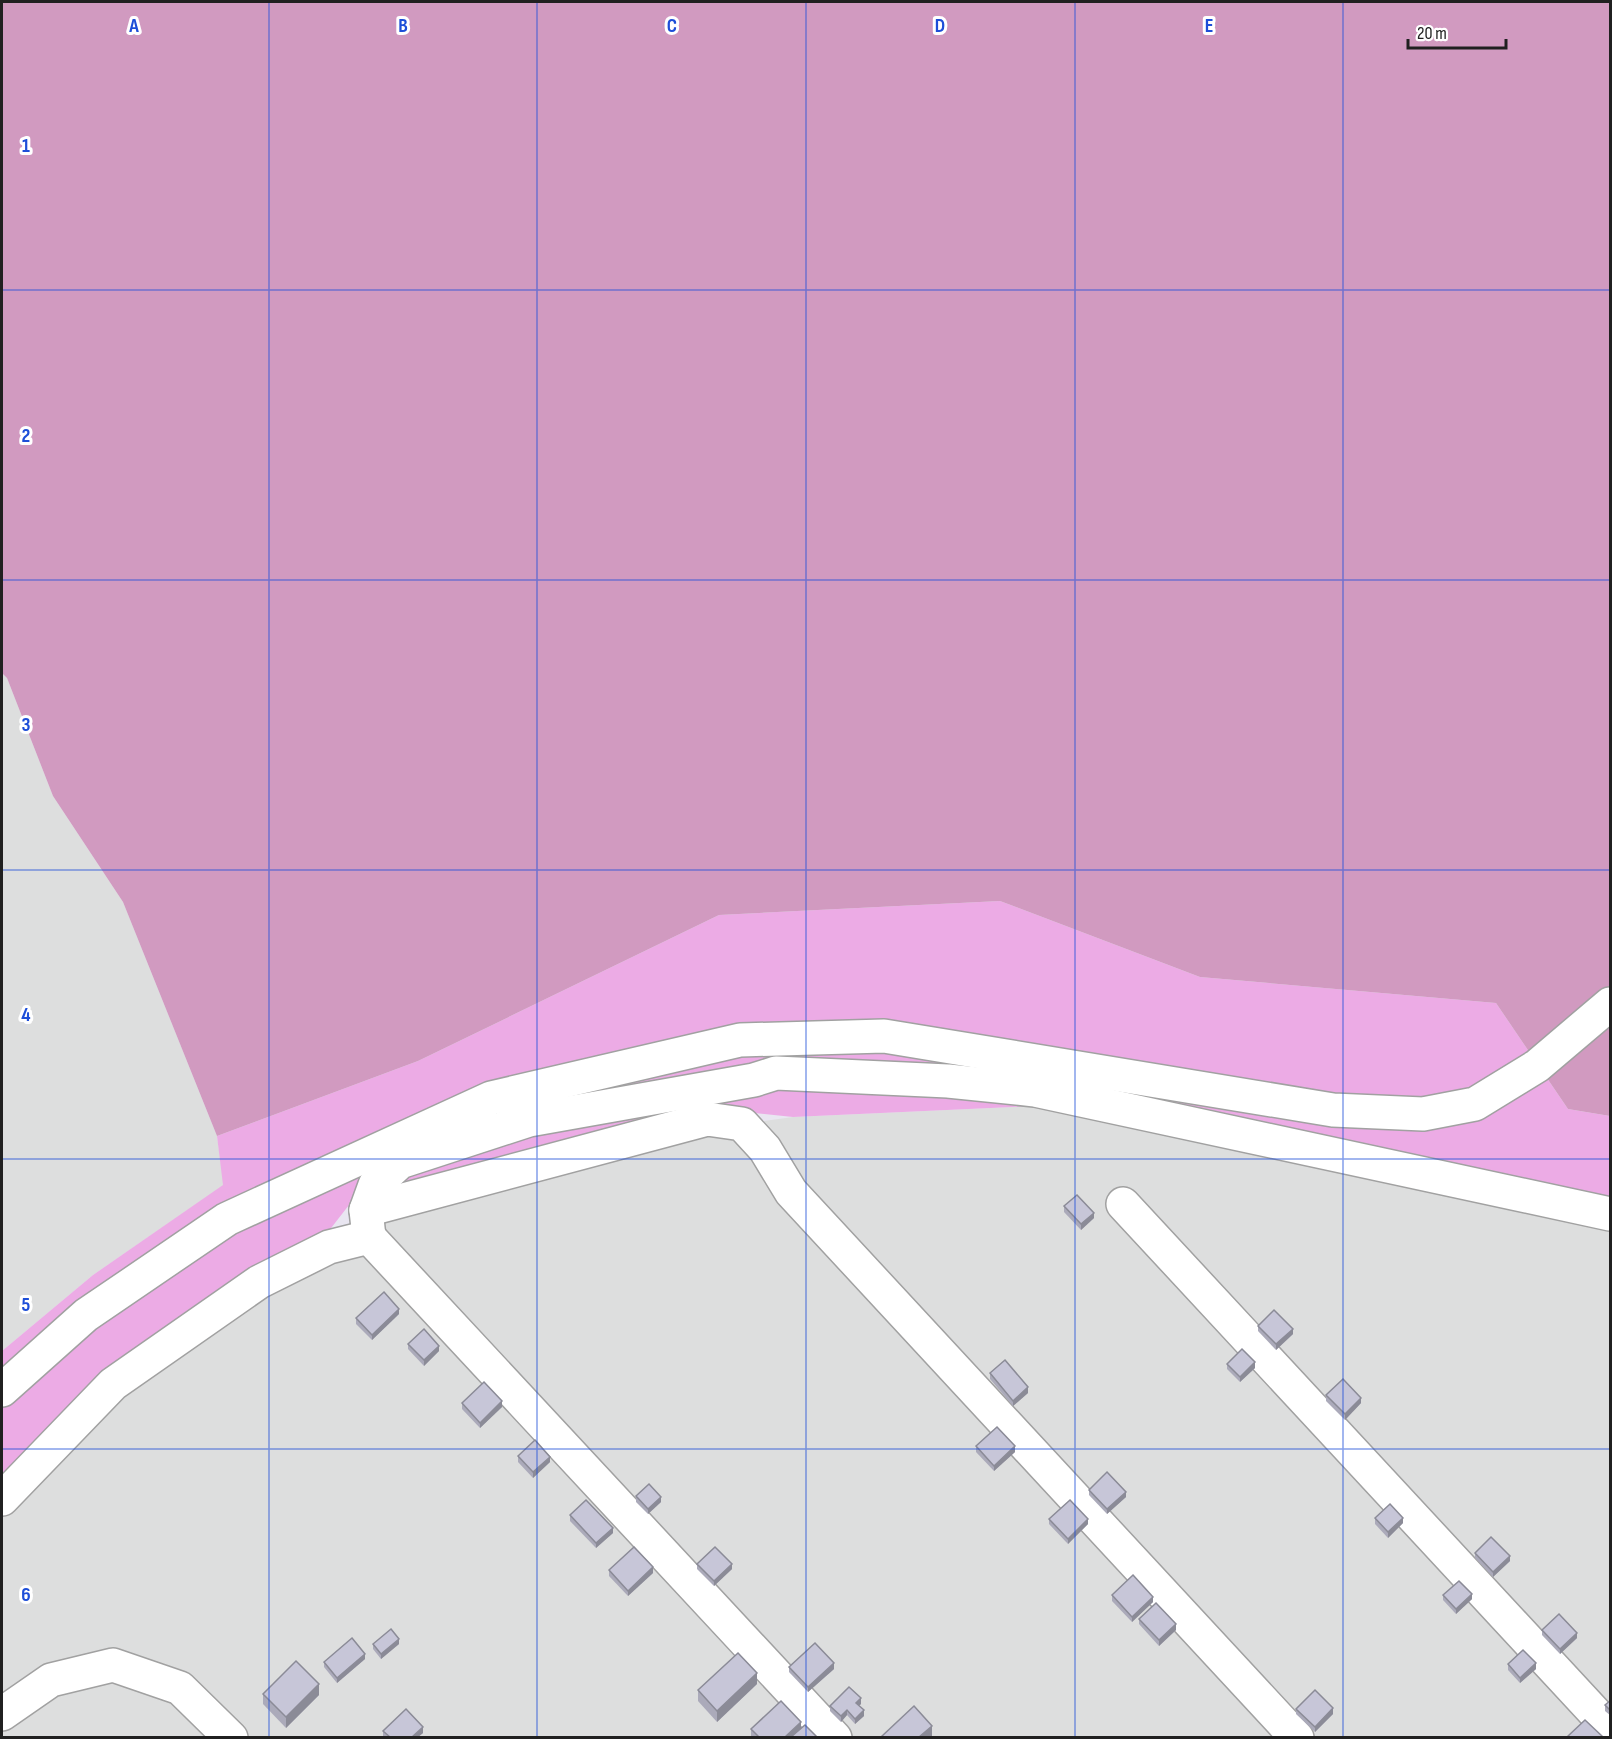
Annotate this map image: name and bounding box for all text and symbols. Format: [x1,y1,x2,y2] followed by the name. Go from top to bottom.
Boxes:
[1408,12,1506,50] scale bar
[128,14,139,38] text: A
[398,14,408,38] text: B
[667,14,677,38] text: C
[935,14,945,38] text: D
[1205,14,1213,38] text: E
[1417,23,1447,44] text: 20 m
[22,134,30,158] text: 1
[22,424,30,448] text: 2
[22,713,31,737] text: 3
[21,1003,31,1027] text: 4
[22,1293,31,1317] text: 5
[21,1583,31,1607] text: 6

